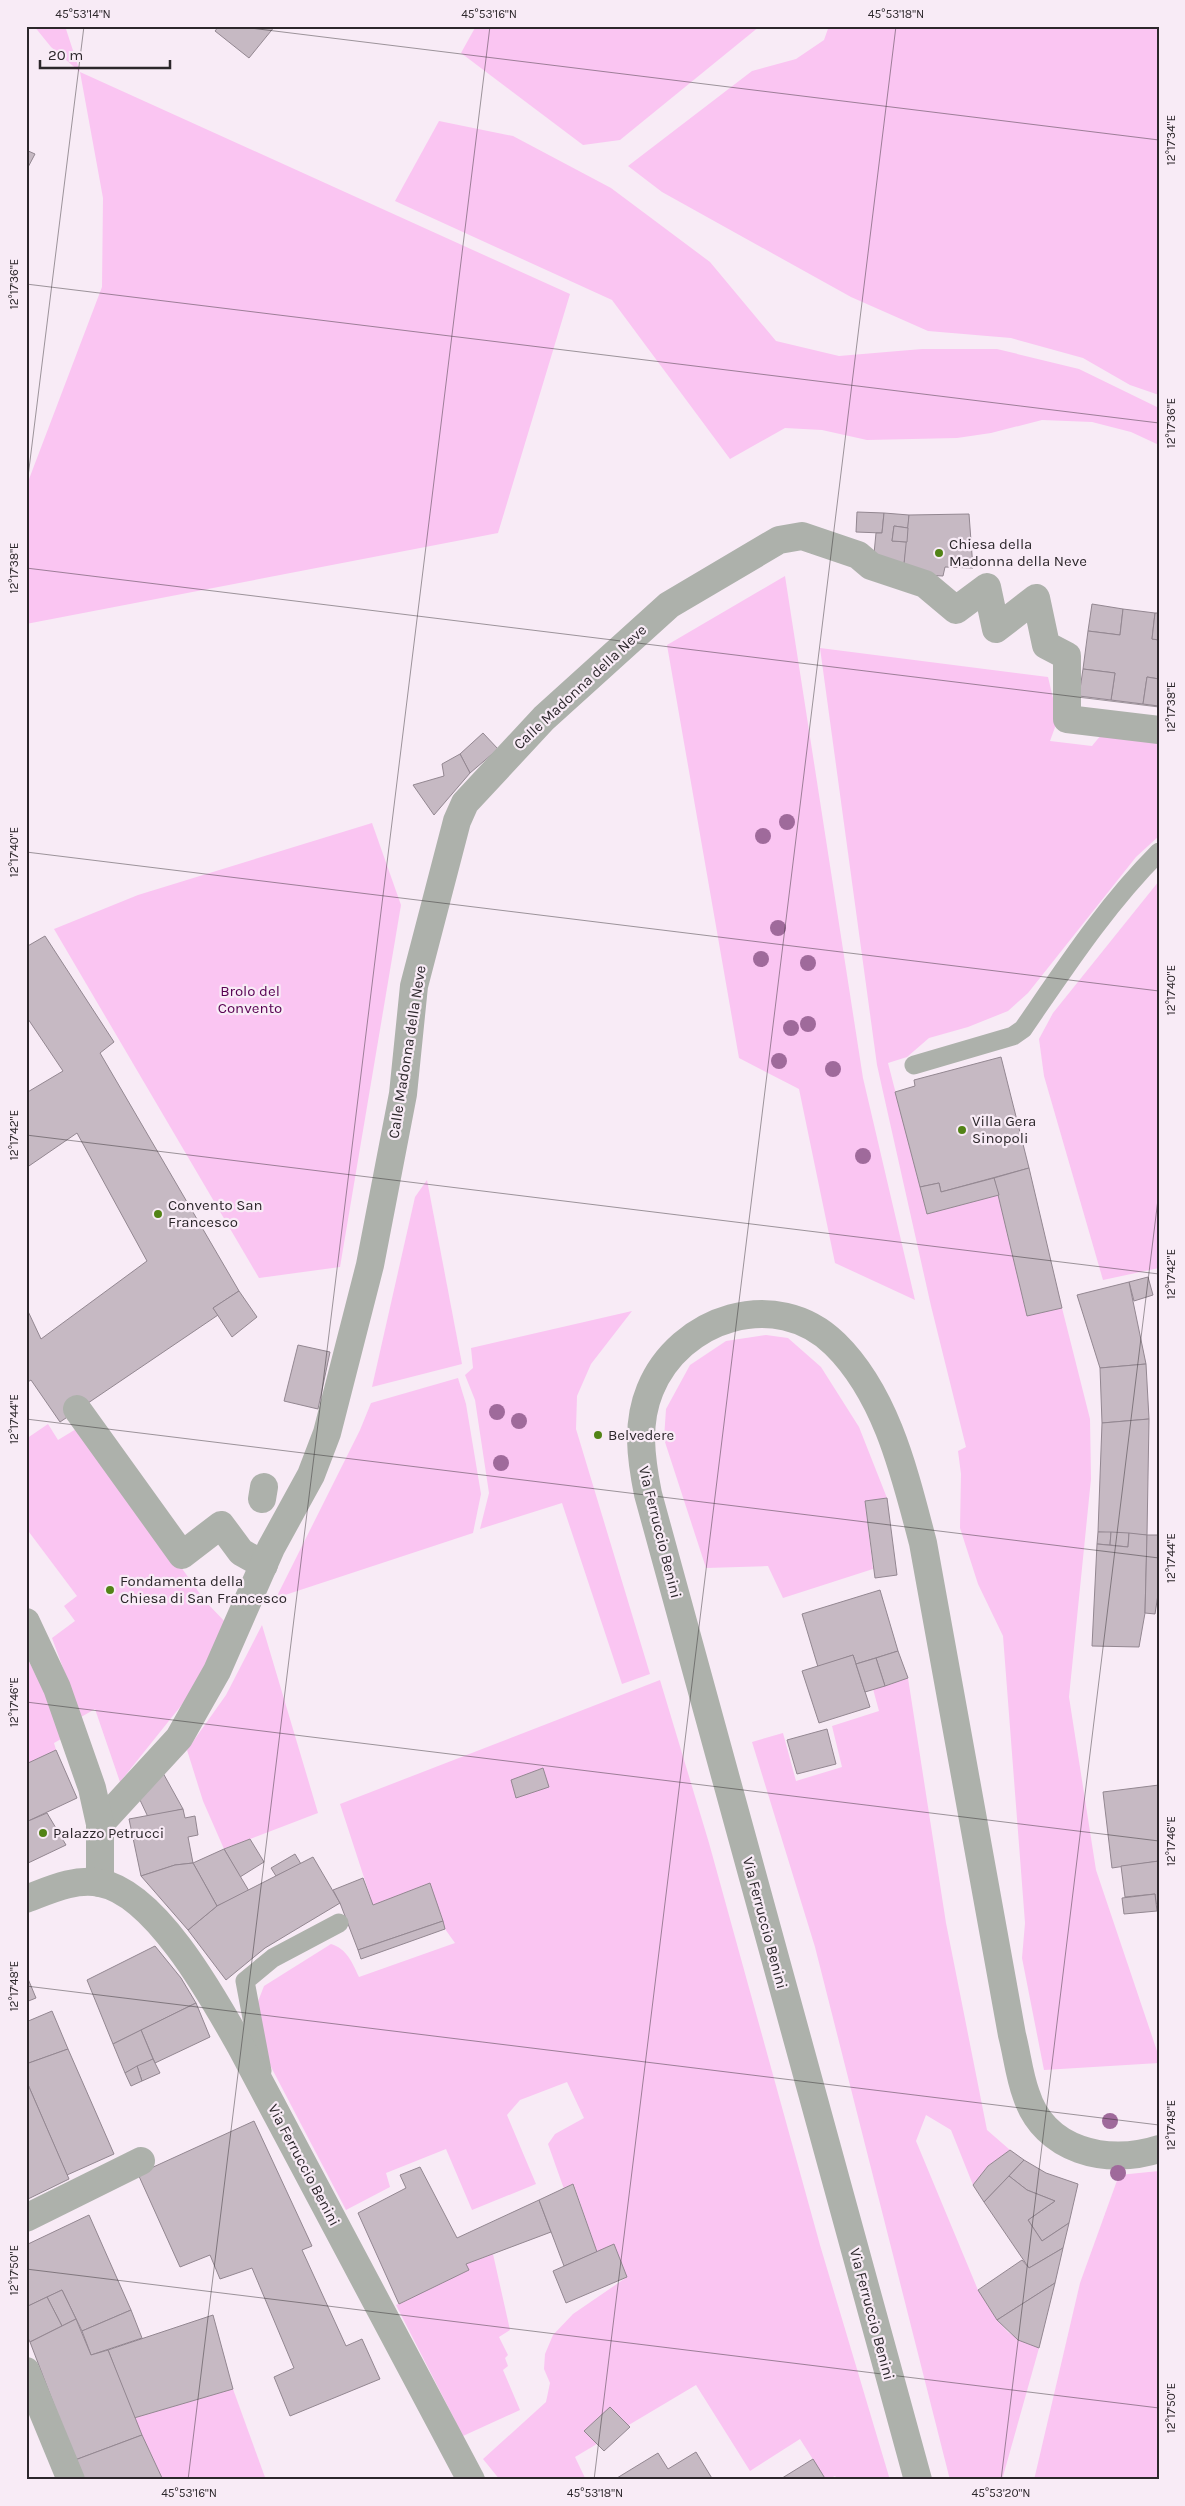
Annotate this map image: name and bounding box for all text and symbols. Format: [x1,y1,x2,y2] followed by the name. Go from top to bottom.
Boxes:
[55,7,111,21] text: 45°53'14"N
[461,7,517,21] text: 45°53'16"N
[868,7,924,21] text: 45°53'18"N
[40,38,170,70] scale bar
[48,46,83,64] text: 20 m
[1164,115,1178,165] text: 12°17'34"E
[7,259,21,309] text: 12°17'36"E
[1164,398,1178,448] text: 12°17'36"E
[949,535,1087,570] place label: Chiesa della Madonna della Neve
[7,542,21,594] text: 12°17'38"E
[933,547,945,559] marker: Chiesa della Madonna della Neve
[510,621,650,753] street label: Calle Madonna della Neve
[1164,681,1178,733] text: 12°17'38"E
[7,827,21,877] text: 12°17'40"E
[384,964,430,1140] street label: Calle Madonna della Neve
[1164,965,1178,1015] text: 12°17'40"E
[218,982,282,1017] park label: Brolo del Convento
[7,1110,21,1160] text: 12°17'42"E
[972,1112,1036,1147] place label: Villa Gera Sinopoli
[956,1124,968,1136] marker: Villa Gera Sinopoli
[168,1196,263,1231] place label: Convento San Francesco
[152,1208,164,1220] marker: Convento San Francesco
[1164,1249,1178,1299] text: 12°17'42"E
[7,1394,21,1444] text: 12°17'44"E
[608,1426,674,1444] place label: Belvedere
[592,1429,604,1441] marker: Belvedere
[635,1464,685,1600] street label: Via Ferruccio Benini
[1164,1533,1178,1583] text: 12°17'44"E
[120,1572,287,1607] place label: Fondamenta della Chiesa di San Francesco
[104,1584,116,1596] marker: Fondamenta della Chiesa di San Francesco
[7,1677,21,1727] text: 12°17'46"E
[1164,1816,1178,1866] text: 12°17'46"E
[53,1824,164,1842] place label: Palazzo Petrucci
[37,1827,49,1839] marker: Palazzo Petrucci
[739,1855,791,1991] street label: Via Ferruccio Benini
[7,1961,21,2011] text: 12°17'48"E
[1164,2100,1178,2150] text: 12°17'48"E
[264,2101,344,2229] street label: Via Ferruccio Benini
[7,2245,21,2295] text: 12°17'50"E
[846,2246,898,2382] street label: Via Ferruccio Benini
[1164,2383,1178,2433] text: 12°17'50"E
[161,2486,217,2500] text: 45°53'16"N
[567,2486,623,2500] text: 45°53'18"N
[972,2486,1031,2500] text: 45°53'20"N

